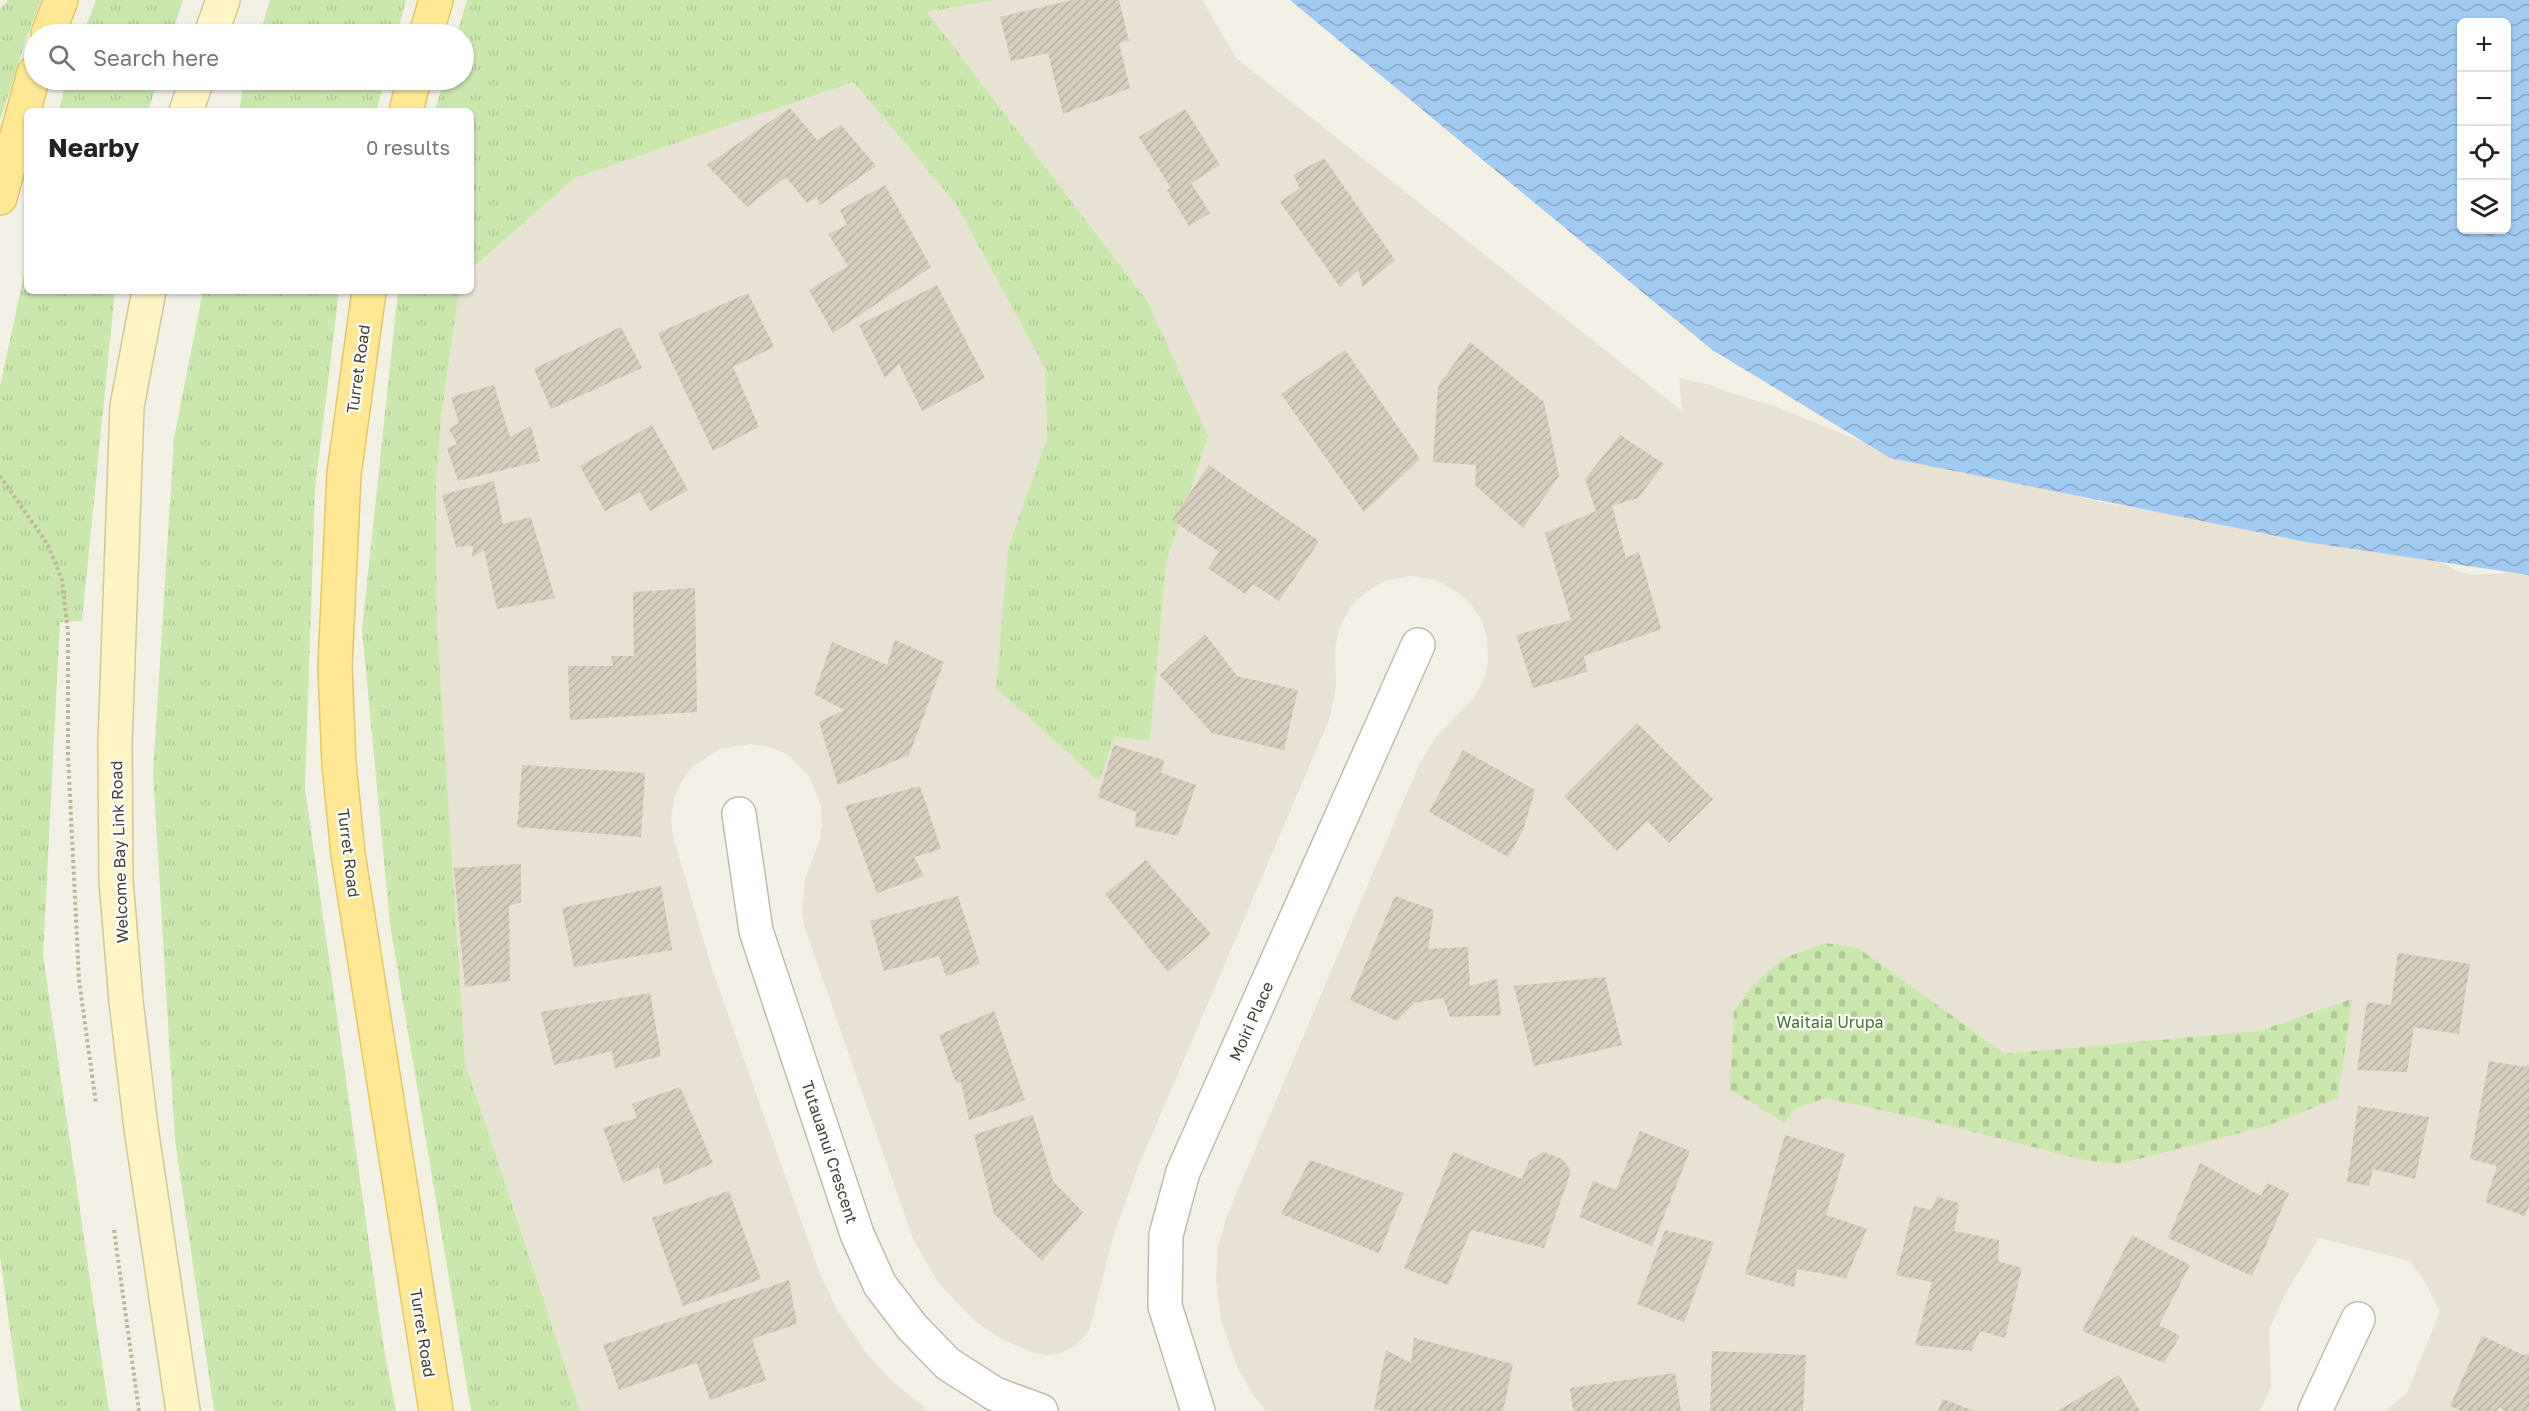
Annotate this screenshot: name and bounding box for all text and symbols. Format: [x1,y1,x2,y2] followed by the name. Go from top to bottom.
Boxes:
[2457,18,2511,234] map controls
[2457,18,2511,72] button: +
[24,24,474,90] search box
[45,41,78,74] icon: search
[93,44,219,71] text: Search here
[2457,72,2511,126] button: −
[2457,126,2511,180] button: locate
[48,132,139,163] text: Nearby
[366,135,450,159] text: 0 results
[2457,180,2511,234] button: layers
[342,323,374,415] street label: Turret Road
[106,760,132,944] street label: Welcome Bay Link Road
[334,807,364,899] street label: Turret Road
[1225,978,1277,1064] street label: Moiri Place
[1776,1012,1884,1032] park label: Waitaia Urupa
[797,1078,863,1226] street label: Tutauanui Crescent
[406,1287,440,1379] street label: Turret Road

